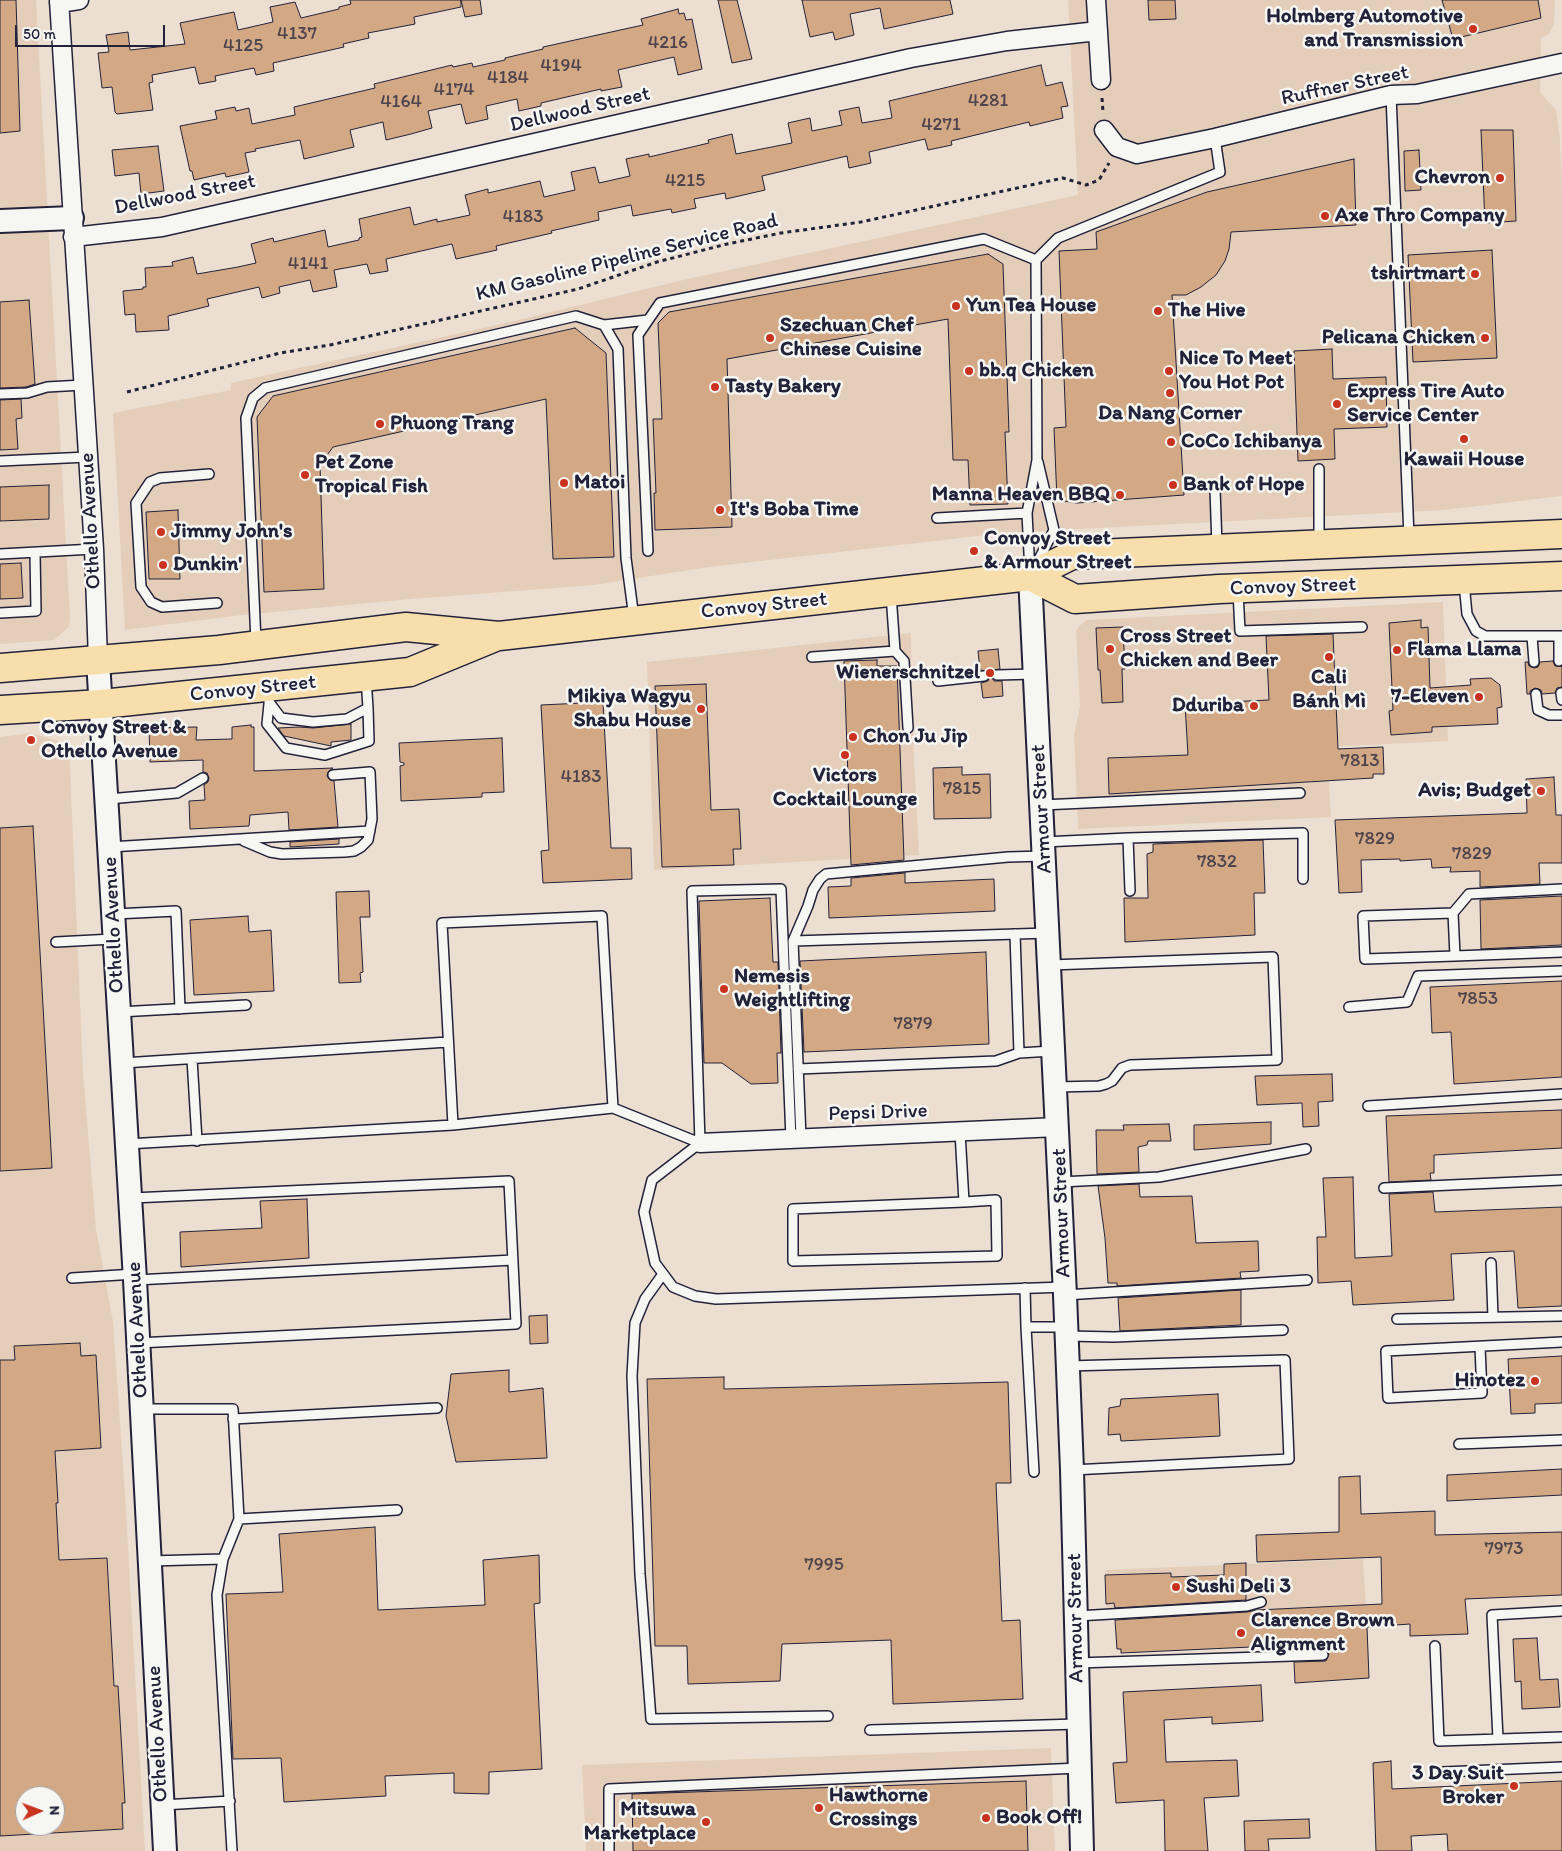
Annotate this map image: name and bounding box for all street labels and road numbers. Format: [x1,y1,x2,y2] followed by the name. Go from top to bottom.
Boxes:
[1279,60,1411,112] street label: Ruffner Street
[507,82,653,138] street label: Dellwood Street
[112,169,258,221] street label: Dellwood Street
[474,208,780,308] street label: KM Gasoline Pipeline Service Road
[75,452,107,590] street label: Othello Avenue
[1229,572,1357,602] street label: Convoy Street
[700,587,828,625] street label: Convoy Street
[189,670,317,708] street label: Convoy Street
[1026,744,1058,874] street label: Armour Street
[98,856,130,994] street label: Othello Avenue
[828,1099,928,1127] street label: Pepsi Drive
[1047,1148,1077,1278] street label: Armour Street
[122,1261,154,1399] street label: Othello Avenue
[1062,1553,1090,1683] street label: Armour Street
[142,1665,174,1803] street label: Othello Avenue

